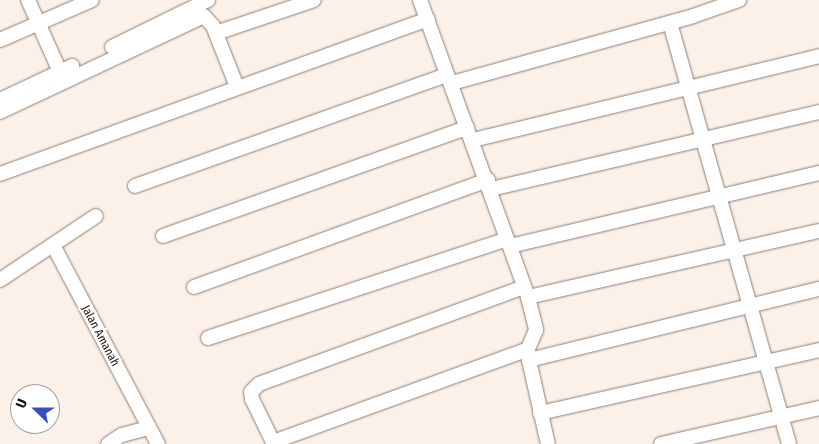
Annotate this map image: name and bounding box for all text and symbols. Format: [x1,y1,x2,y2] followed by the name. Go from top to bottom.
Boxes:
[78,303,122,369] street label: Jalan Amanah
[10,384,60,434] north arrow
[12,397,31,411] text: U

